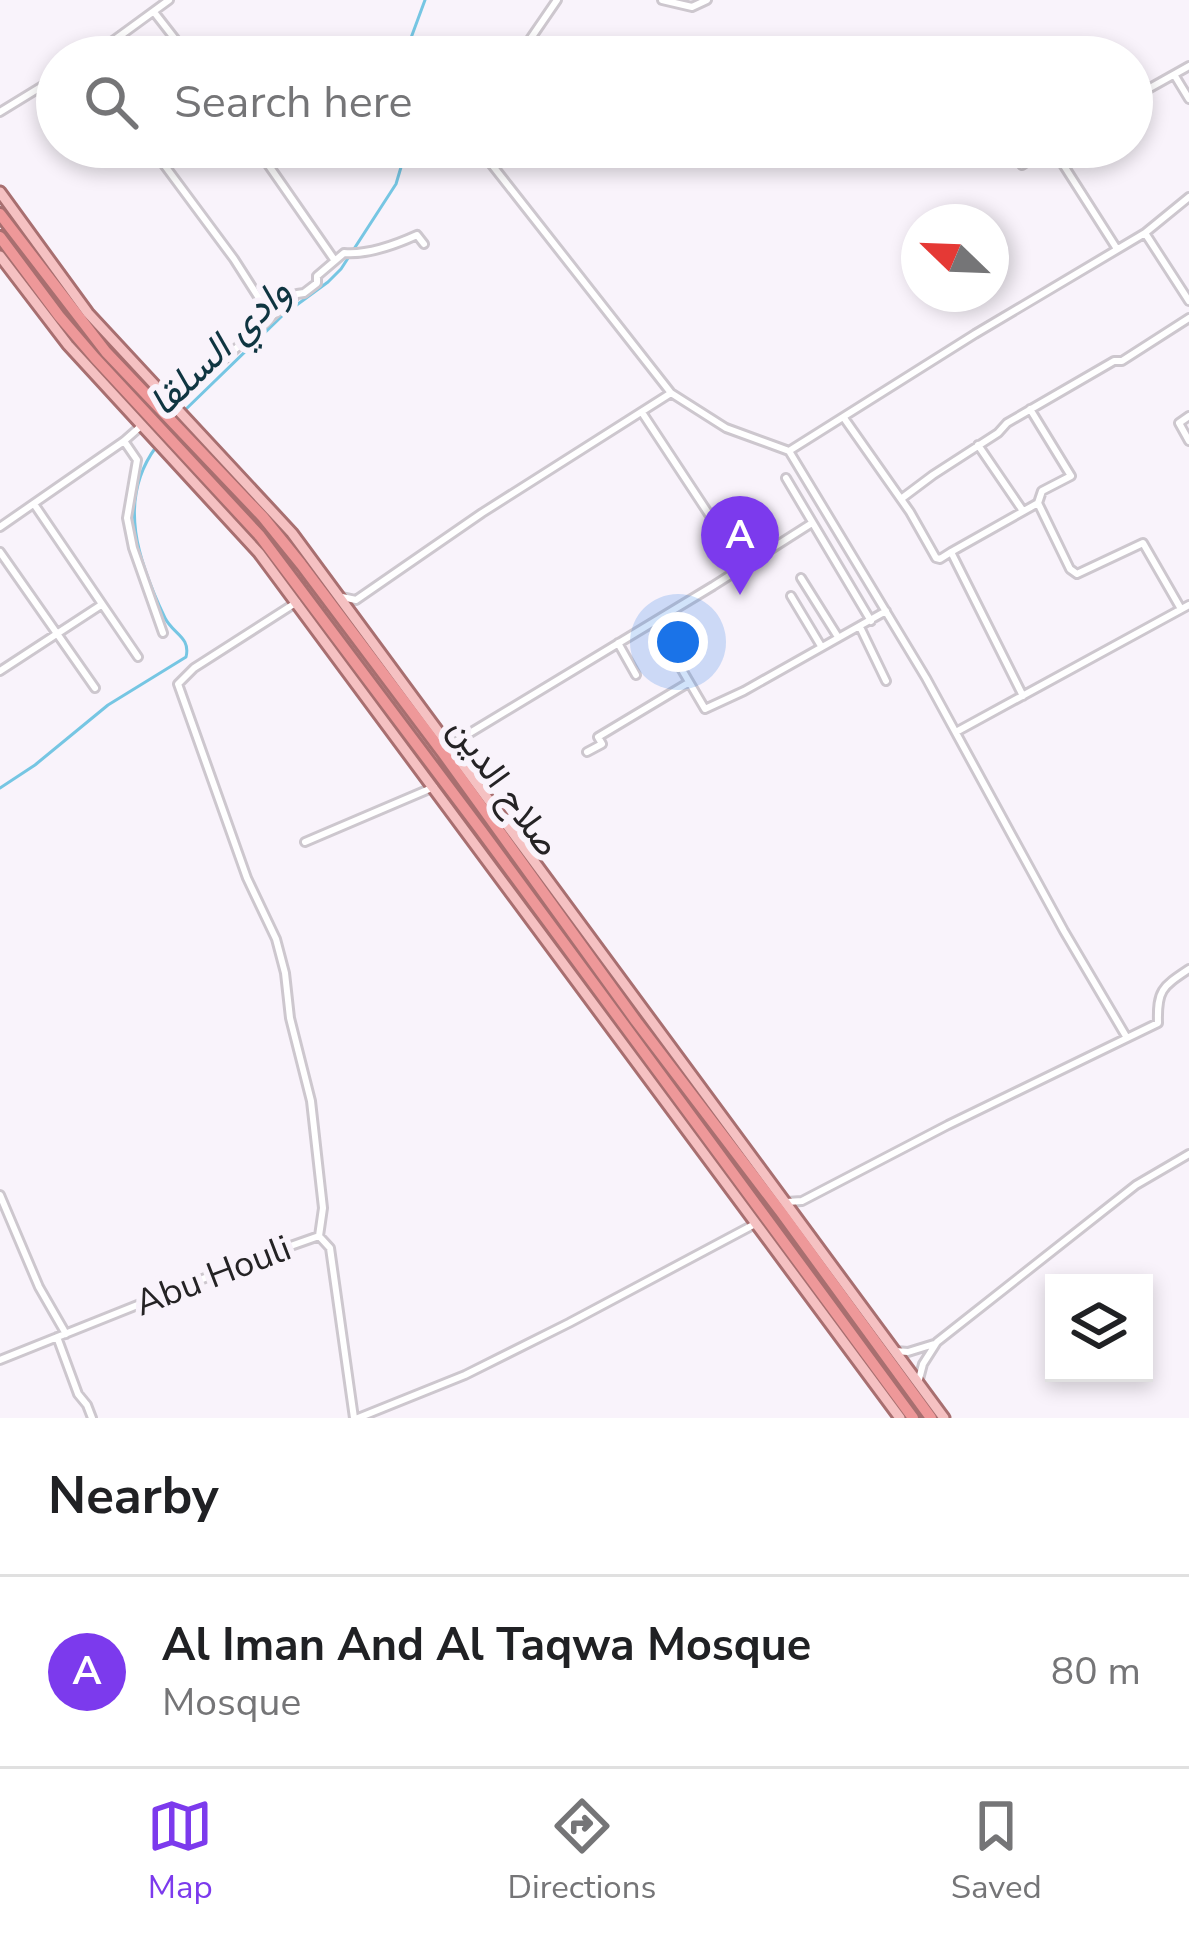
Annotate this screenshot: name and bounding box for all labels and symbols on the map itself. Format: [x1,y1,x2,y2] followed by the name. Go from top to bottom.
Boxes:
[901,204,1009,312] north arrow
[138,266,305,431] water label: وادي السلقا
[701,496,779,595] pin: A
[648,612,708,672] your location
[437,707,571,867] street label: صلاح الدين
[128,1224,298,1328] street label: Abu Houli

